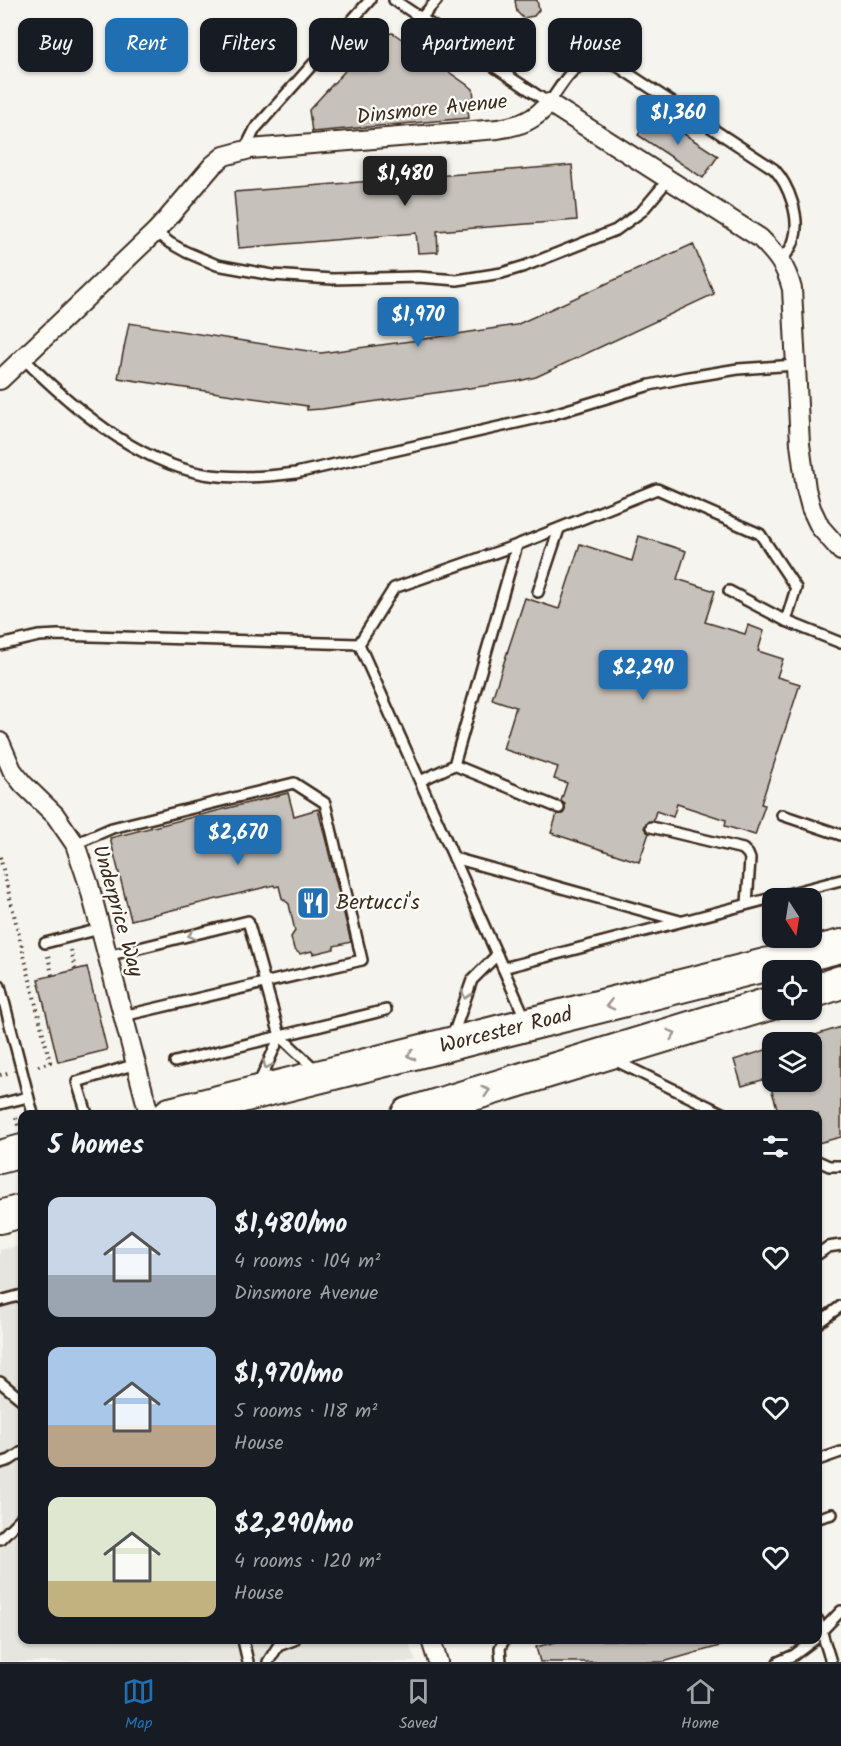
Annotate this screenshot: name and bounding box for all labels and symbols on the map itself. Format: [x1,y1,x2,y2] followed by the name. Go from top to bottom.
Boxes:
[355,86,510,134] street label: Dinsmore Avenue
[629,95,727,146] pin: $1,360
[356,156,454,207] pin: $1,480
[369,297,467,348] pin: $1,970
[594,650,692,701] pin: $2,290
[189,815,287,866] pin: $2,670
[82,841,152,981] street label: Underprice Way
[295,885,331,921] restaurant icon: Bertucci's
[336,887,420,920] place label: Bertucci's
[762,888,822,948] north arrow
[187,928,197,941] one-way arrow
[461,989,473,1000] one-way arrow
[436,998,576,1063] street label: Worcester Road
[605,998,616,1010] one-way arrow
[666,1029,677,1041] one-way arrow
[406,1047,416,1060] one-way arrow
[262,1059,274,1070] one-way arrow
[480,1086,491,1098] one-way arrow

